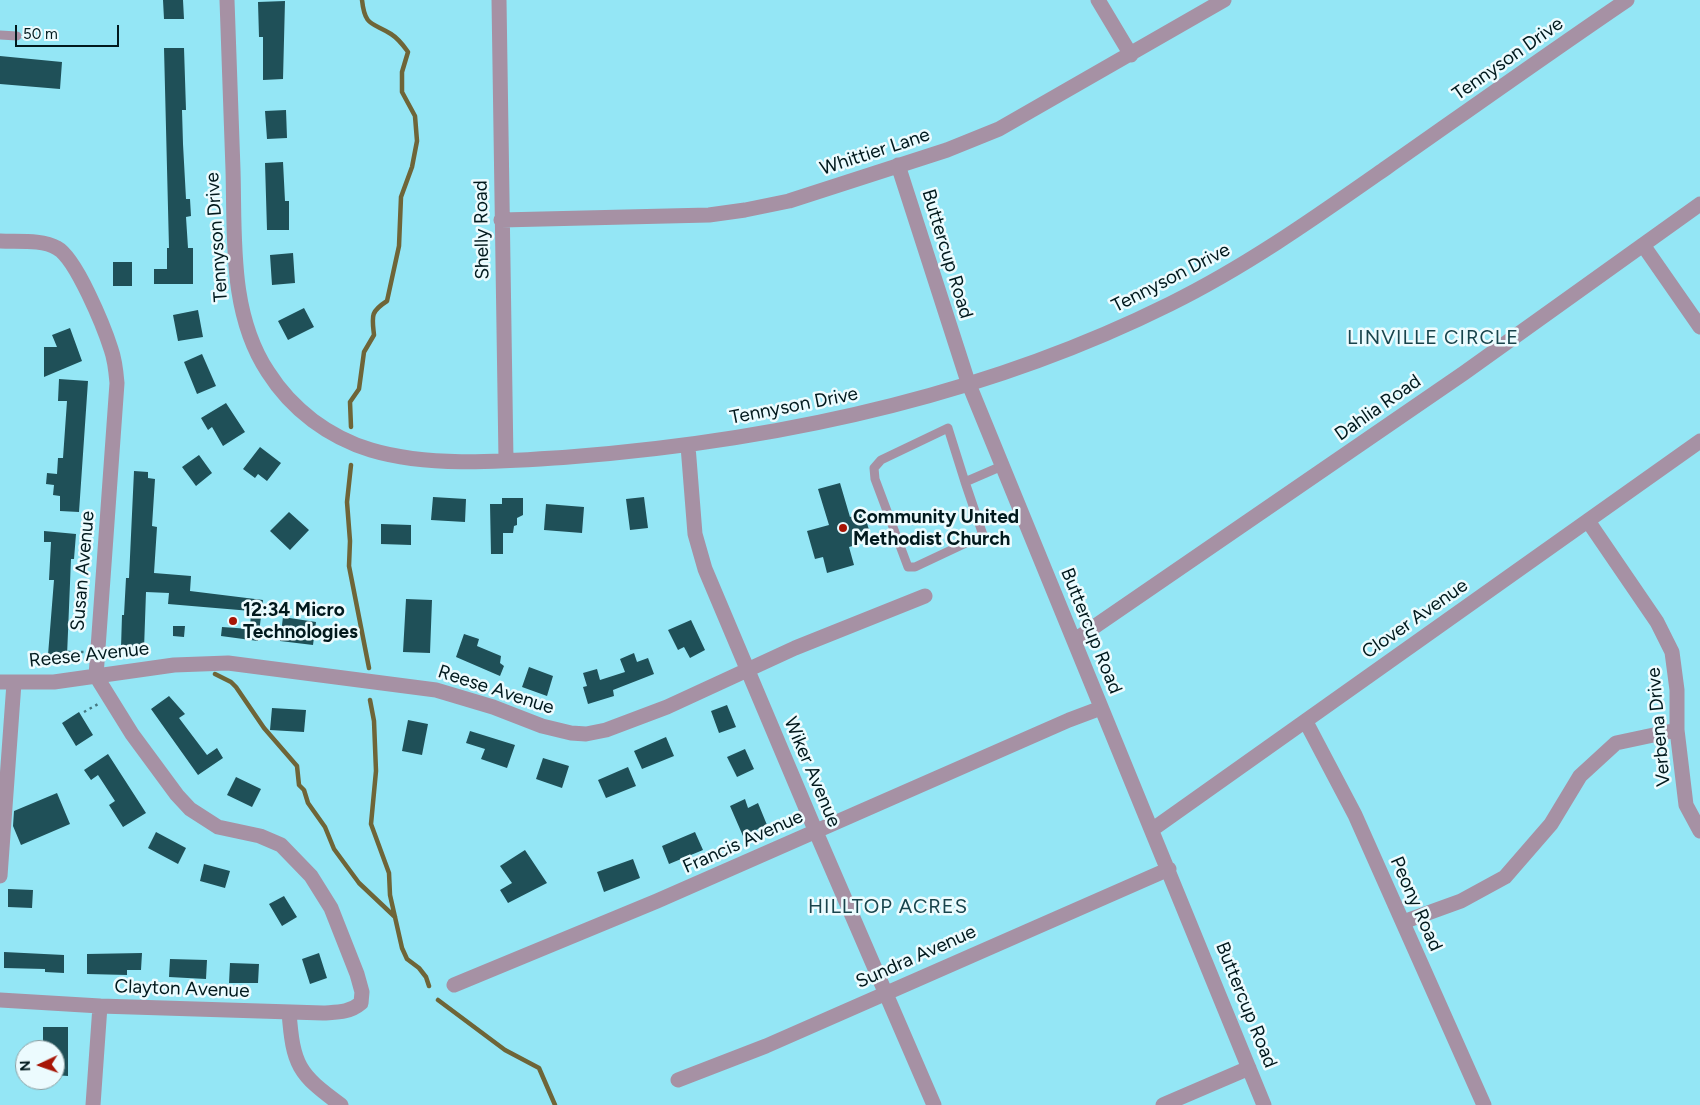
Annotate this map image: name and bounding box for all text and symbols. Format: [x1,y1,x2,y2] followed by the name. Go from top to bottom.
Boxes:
[1448,12,1568,106] street label: Tennyson Drive
[18,15,121,47] scale bar
[23,25,58,43] text: 50 m
[817,124,933,180] street label: Whittier Lane
[201,171,233,303] street label: Tennyson Drive
[470,180,494,280] street label: Shelly Road
[917,187,977,321] street label: Buttercup Road
[1108,238,1234,318] street label: Tennyson Drive
[1345,326,1521,350] district label: LINVILLE CIRCLE
[1330,370,1426,446] street label: Dahlia Road
[728,382,860,430] street label: Tennyson Drive
[853,506,1019,550] place label: Community United Methodist Church
[66,510,100,632] street label: Susan Avenue
[837,522,849,534] marker: Community United Methodist Church
[1055,565,1127,697] street label: Buttercup Road
[1358,574,1472,664] street label: Clover Avenue
[243,599,358,643] place label: 12:34 Micro Technologies
[227,615,239,627] marker: 12:34 Micro Technologies
[28,637,150,673] street label: Reese Avenue
[435,660,557,720] street label: Reese Avenue
[1642,666,1676,788] street label: Verbena Drive
[779,714,845,830] street label: Wiker Avenue
[679,805,807,879] street label: Francis Avenue
[1385,853,1447,955] street label: Peony Road
[806,895,970,919] district label: HILLTOP ACRES
[852,920,980,994] street label: Sundra Avenue
[1210,939,1282,1071] street label: Buttercup Road
[114,975,250,1003] street label: Clayton Avenue
[15,1040,65,1090] north arrow
[17,1060,34,1072] text: N

